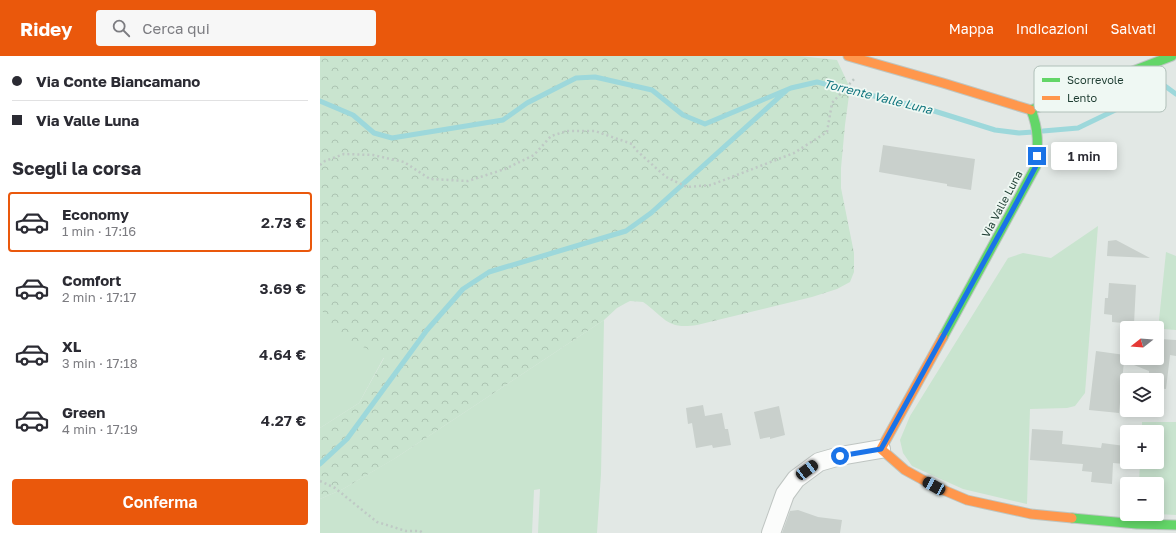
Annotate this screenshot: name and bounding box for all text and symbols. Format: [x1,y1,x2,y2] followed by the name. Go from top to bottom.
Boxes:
[96,10,376,46] search box
[20,17,72,40] text: Ridey
[110,17,132,39] icon: search
[142,19,210,37] text: Cerca qui
[949,20,994,37] text: Mappa
[1016,20,1088,37] text: Indicazioni
[1110,20,1156,37] text: Salvati
[1034,66,1166,112] legend
[36,72,200,90] text: Via Conte Biancamano
[1067,73,1124,86] text: Scorrevole
[822,76,935,118] water label: Torrente Valle Luna
[1067,91,1098,104] text: Lento
[36,111,139,129] text: Via Valle Luna
[1051,142,1117,170] callout: 1 min
[1028,147,1046,165] route end
[1068,148,1100,164] text: 1 min
[12,157,141,179] text: Scegli la corsa
[978,168,1025,239] street label: Via Valle Luna
[14,204,50,240] icon: car
[62,205,129,223] text: Economy
[261,213,306,231] text: 2.73 €
[62,223,136,239] text: 1 min · 17:16
[14,270,50,306] icon: car
[62,271,121,289] text: Comfort
[259,279,306,297] text: 3.69 €
[62,289,136,305] text: 2 min · 17:17
[1120,321,1164,365] north arrow
[1120,321,1164,521] map controls
[14,336,50,372] icon: car
[62,337,81,355] text: XL
[259,345,306,363] text: 4.64 €
[62,355,138,371] text: 3 min · 17:18
[1120,373,1164,417] button: layers
[14,402,50,438] icon: car
[62,403,105,421] text: Green
[261,411,306,429] text: 4.27 €
[62,421,138,437] text: 4 min · 17:19
[1120,425,1164,469] button: +
[831,447,849,465] route start
[794,458,820,482] car
[921,475,947,497] car
[1120,477,1164,521] button: −
[12,479,308,525] button: Conferma

